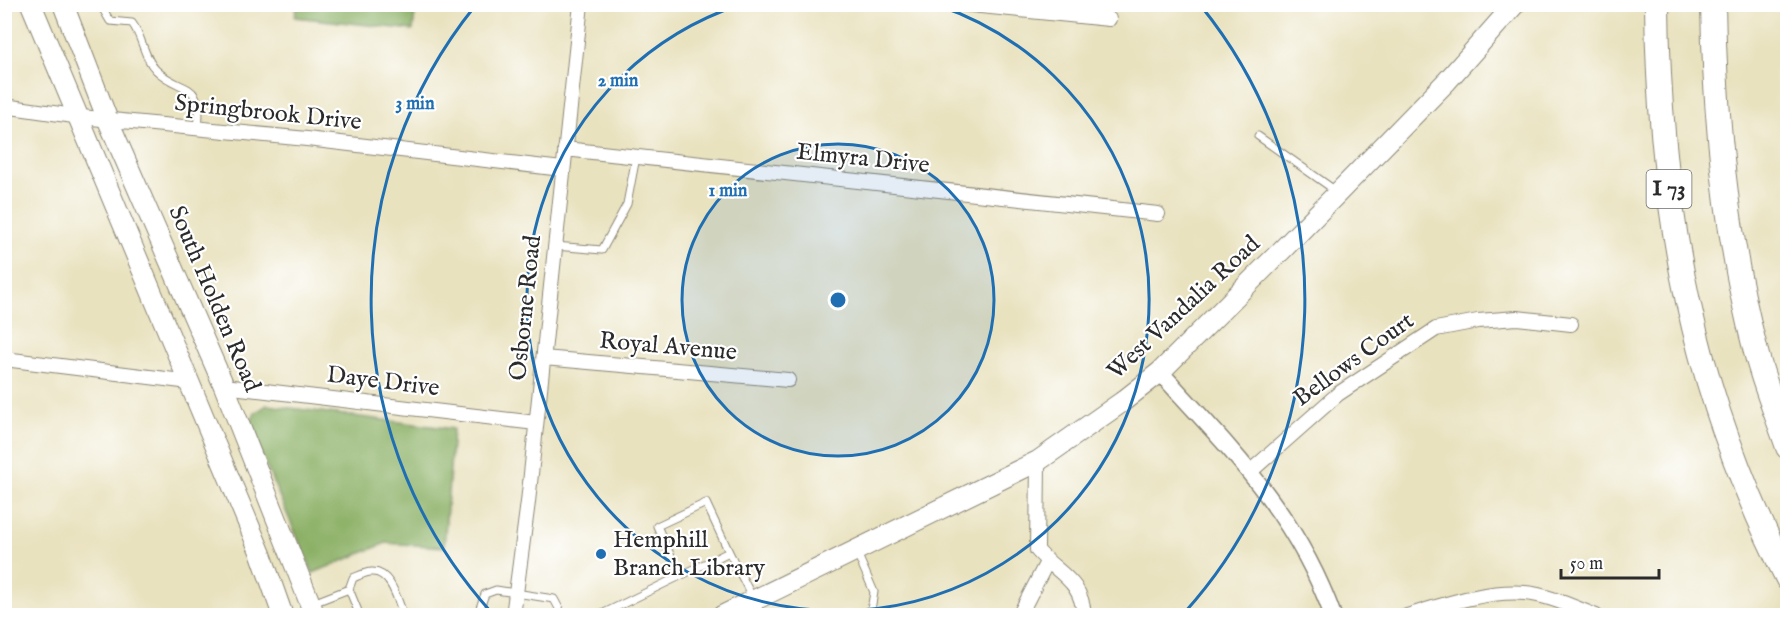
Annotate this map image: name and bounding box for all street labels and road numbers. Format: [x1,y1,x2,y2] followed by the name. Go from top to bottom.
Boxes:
[173,88,363,138] street label: Springbrook Drive
[795,137,931,181] street label: Elmyra Drive
[1646,170,1692,208] road number: I 73
[161,201,267,397] street label: South Holden Road
[1101,229,1267,387] street label: West Vandalia Road
[503,234,549,382] street label: Osborne Road
[1288,306,1420,414] street label: Bellows Court
[598,326,738,368] street label: Royal Avenue
[325,360,441,404] street label: Daye Drive

